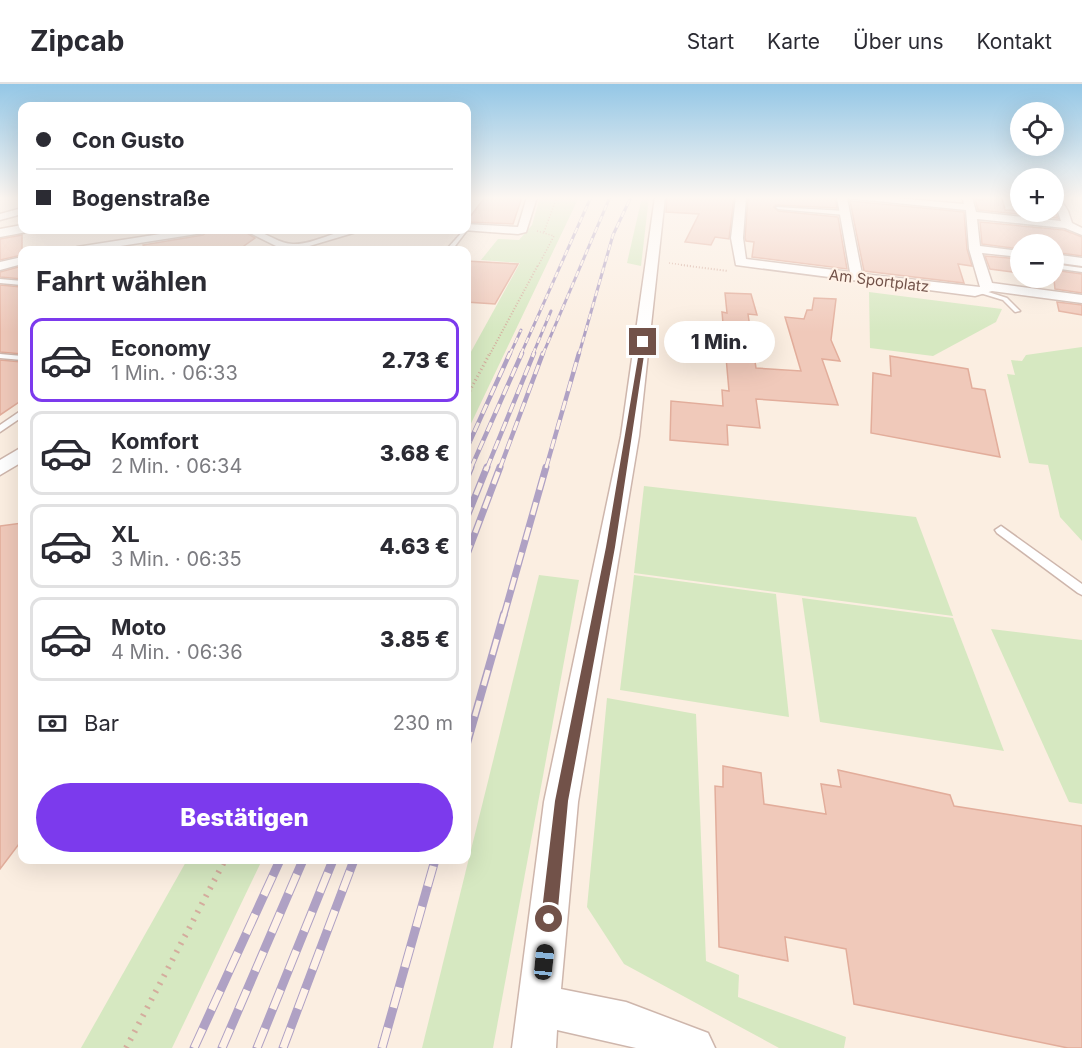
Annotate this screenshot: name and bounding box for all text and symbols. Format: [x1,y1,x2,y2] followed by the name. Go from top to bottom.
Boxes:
[30,24,125,58] text: Zipcab
[687,29,734,54] text: Start
[767,29,820,54] text: Karte
[853,29,944,54] text: Über uns
[977,29,1052,54] text: Kontakt
[1010,102,1064,288] map controls
[1010,102,1064,156] button: locate
[72,127,185,153] text: Con Gusto
[1010,168,1064,222] button: +
[72,185,210,211] text: Bogenstraße
[1010,234,1064,288] button: −
[36,265,207,298] text: Fahrt wählen
[828,265,930,296] street label: Am Sportplatz
[664,321,775,363] callout: 1 Min.
[629,328,656,355] route end
[691,330,748,354] text: 1 Min.
[39,333,93,387] icon: car
[111,335,211,361] text: Economy
[382,347,450,373] text: 2.73 €
[111,361,238,385] text: 1 Min. · 06:33
[39,426,93,480] icon: car
[111,428,199,454] text: Komfort
[380,440,450,466] text: 3.68 €
[111,454,242,478] text: 2 Min. · 06:34
[39,519,93,573] icon: car
[111,521,140,547] text: XL
[379,533,450,559] text: 4.63 €
[111,547,242,571] text: 3 Min. · 06:35
[39,612,93,666] icon: car
[111,614,166,640] text: Moto
[380,626,450,652] text: 3.85 €
[111,640,243,664] text: 4 Min. · 06:36
[36,707,69,740] icon: cash
[84,710,119,736] text: Bar
[393,711,453,735] text: 230 m
[36,783,453,852] button: Bestätigen
[535,905,562,932] route start
[533,943,555,981] car

